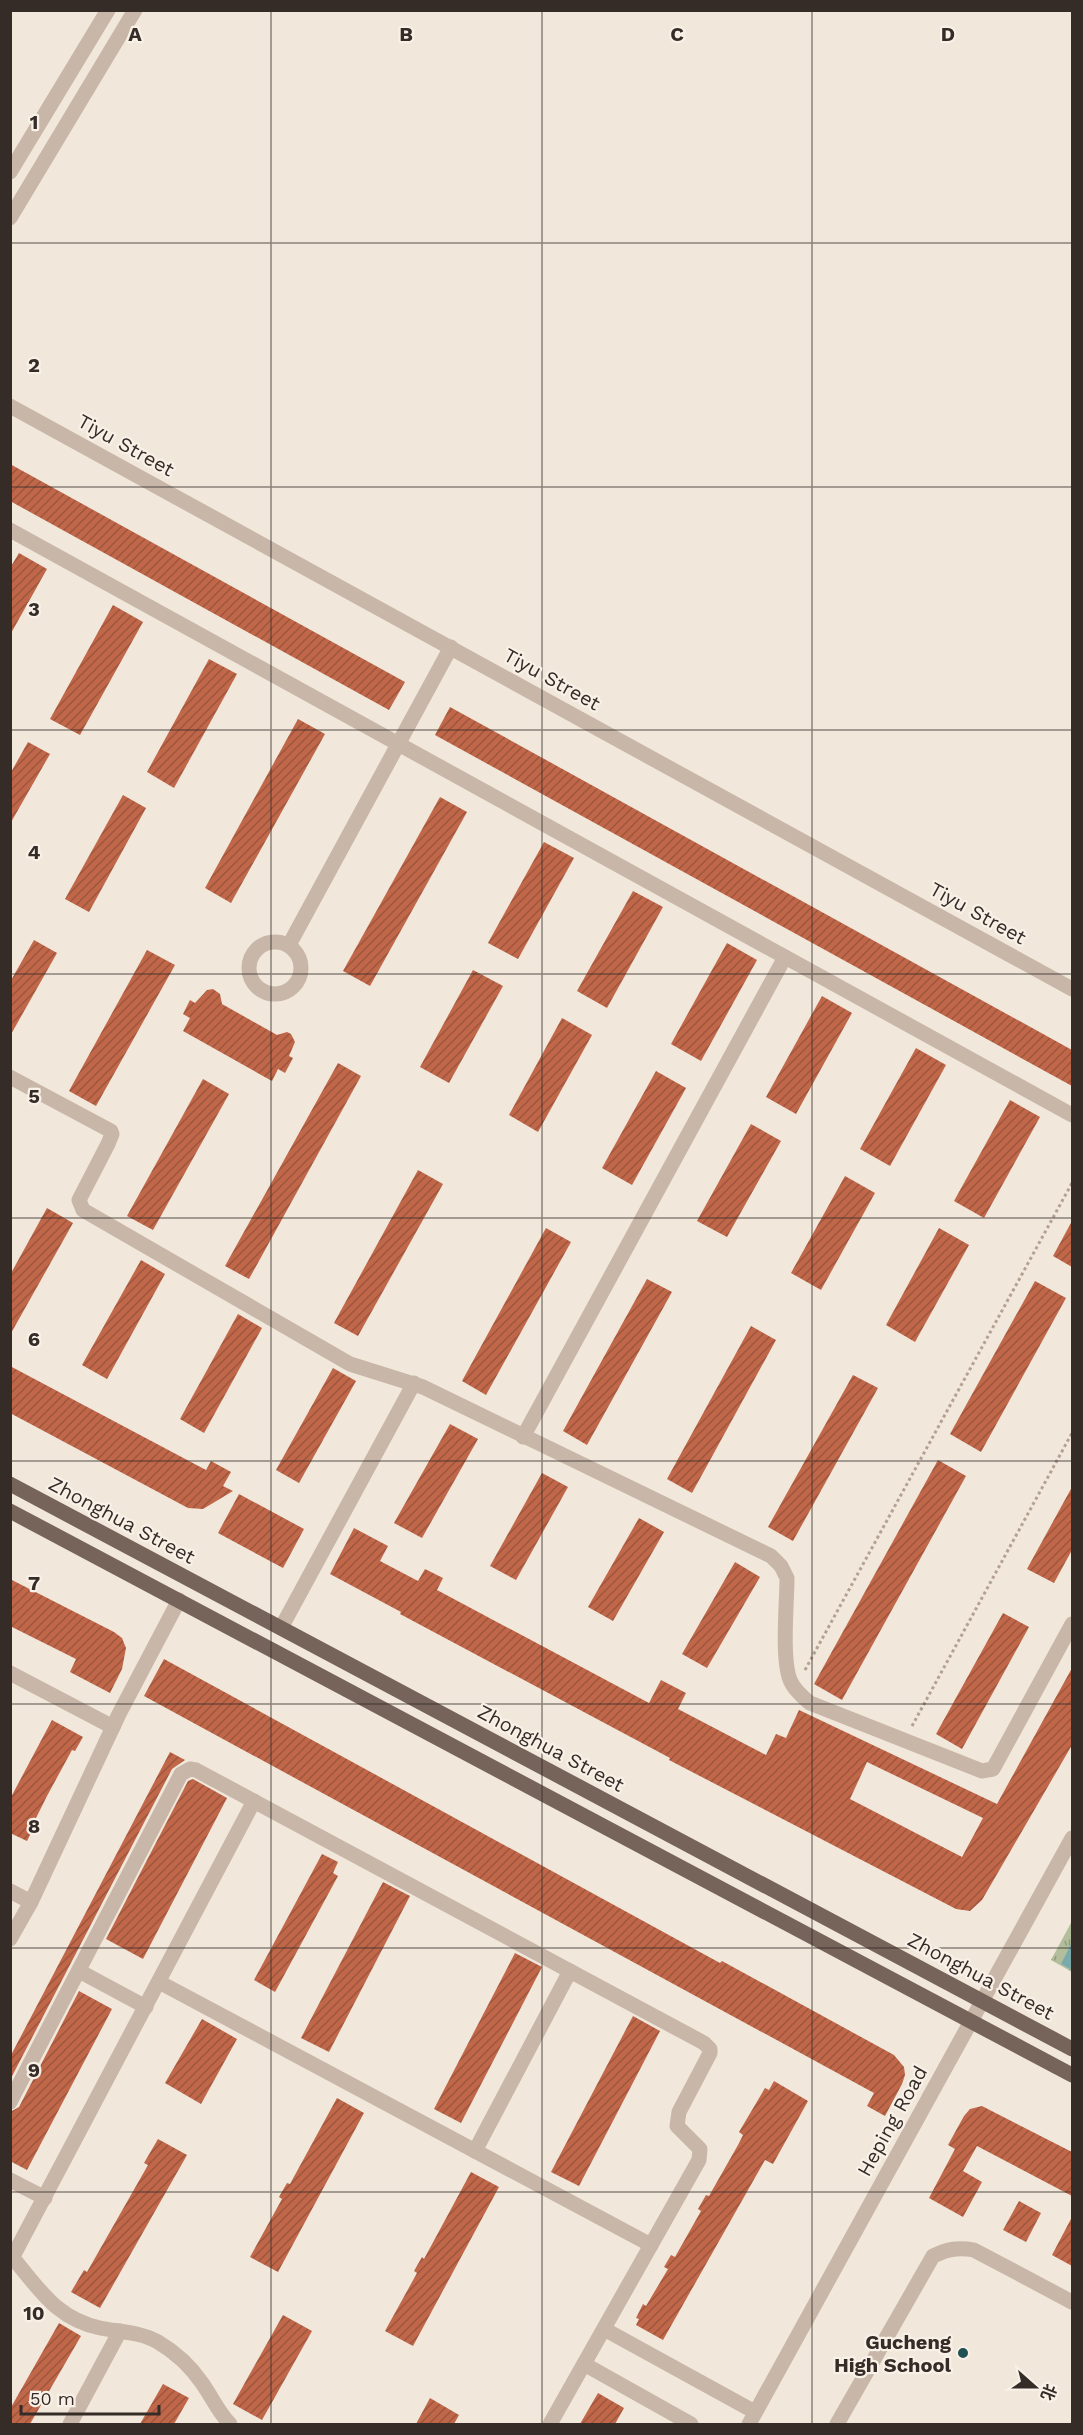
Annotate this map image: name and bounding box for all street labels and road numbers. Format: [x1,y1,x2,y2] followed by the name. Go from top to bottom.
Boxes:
[73,409,179,482] street label: Tiyu Street
[499,643,605,716] street label: Tiyu Street
[925,877,1031,950] street label: Tiyu Street
[45,1471,200,1569] street label: Zhonghua Street
[474,1699,629,1797] street label: Zhonghua Street
[904,1927,1059,2025] street label: Zhonghua Street
[852,2062,932,2180] street label: Heping Road

